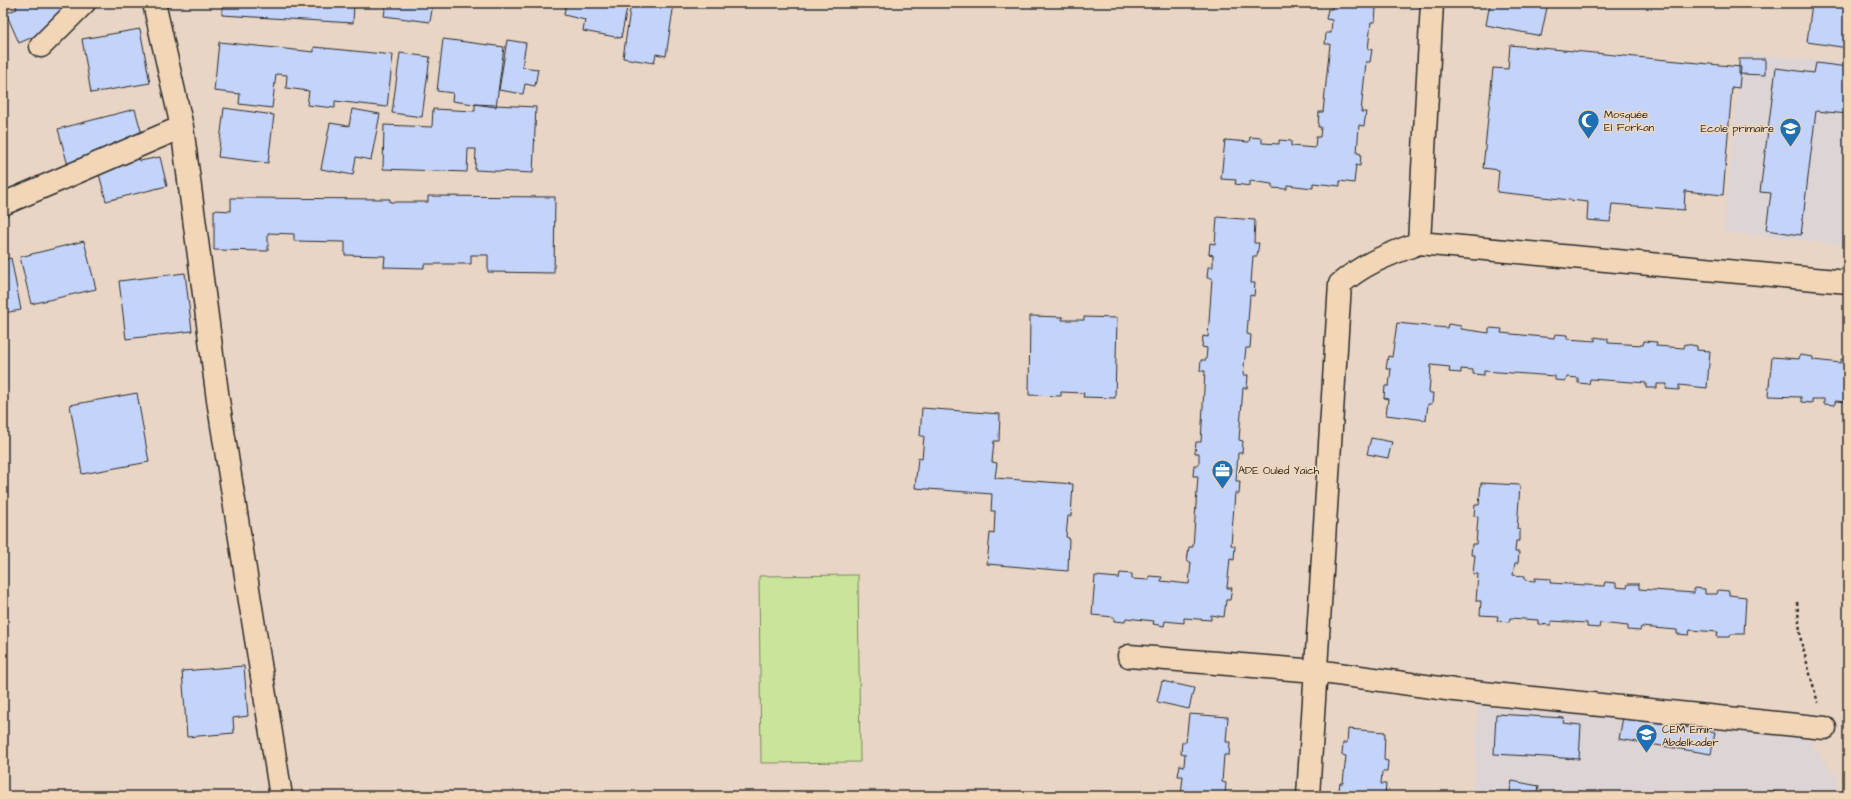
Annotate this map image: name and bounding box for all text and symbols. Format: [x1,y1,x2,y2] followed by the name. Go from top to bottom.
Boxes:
[1576,107,1602,140] mosque icon: Mosquée El Forkan
[1604,107,1655,135] place label: Mosquée El Forkan
[1777,115,1803,148] school or university icon: Ecole primaire
[1701,121,1774,136] place label: Ecole primaire
[1210,457,1236,490] office icon: ADE Ouled Yaich
[1238,463,1320,478] place label: ADE Ouled Yaich
[1634,722,1660,755] school or university icon: CEM Emir Abdelkader
[1662,722,1719,750] place label: CEM Emir Abdelkader

